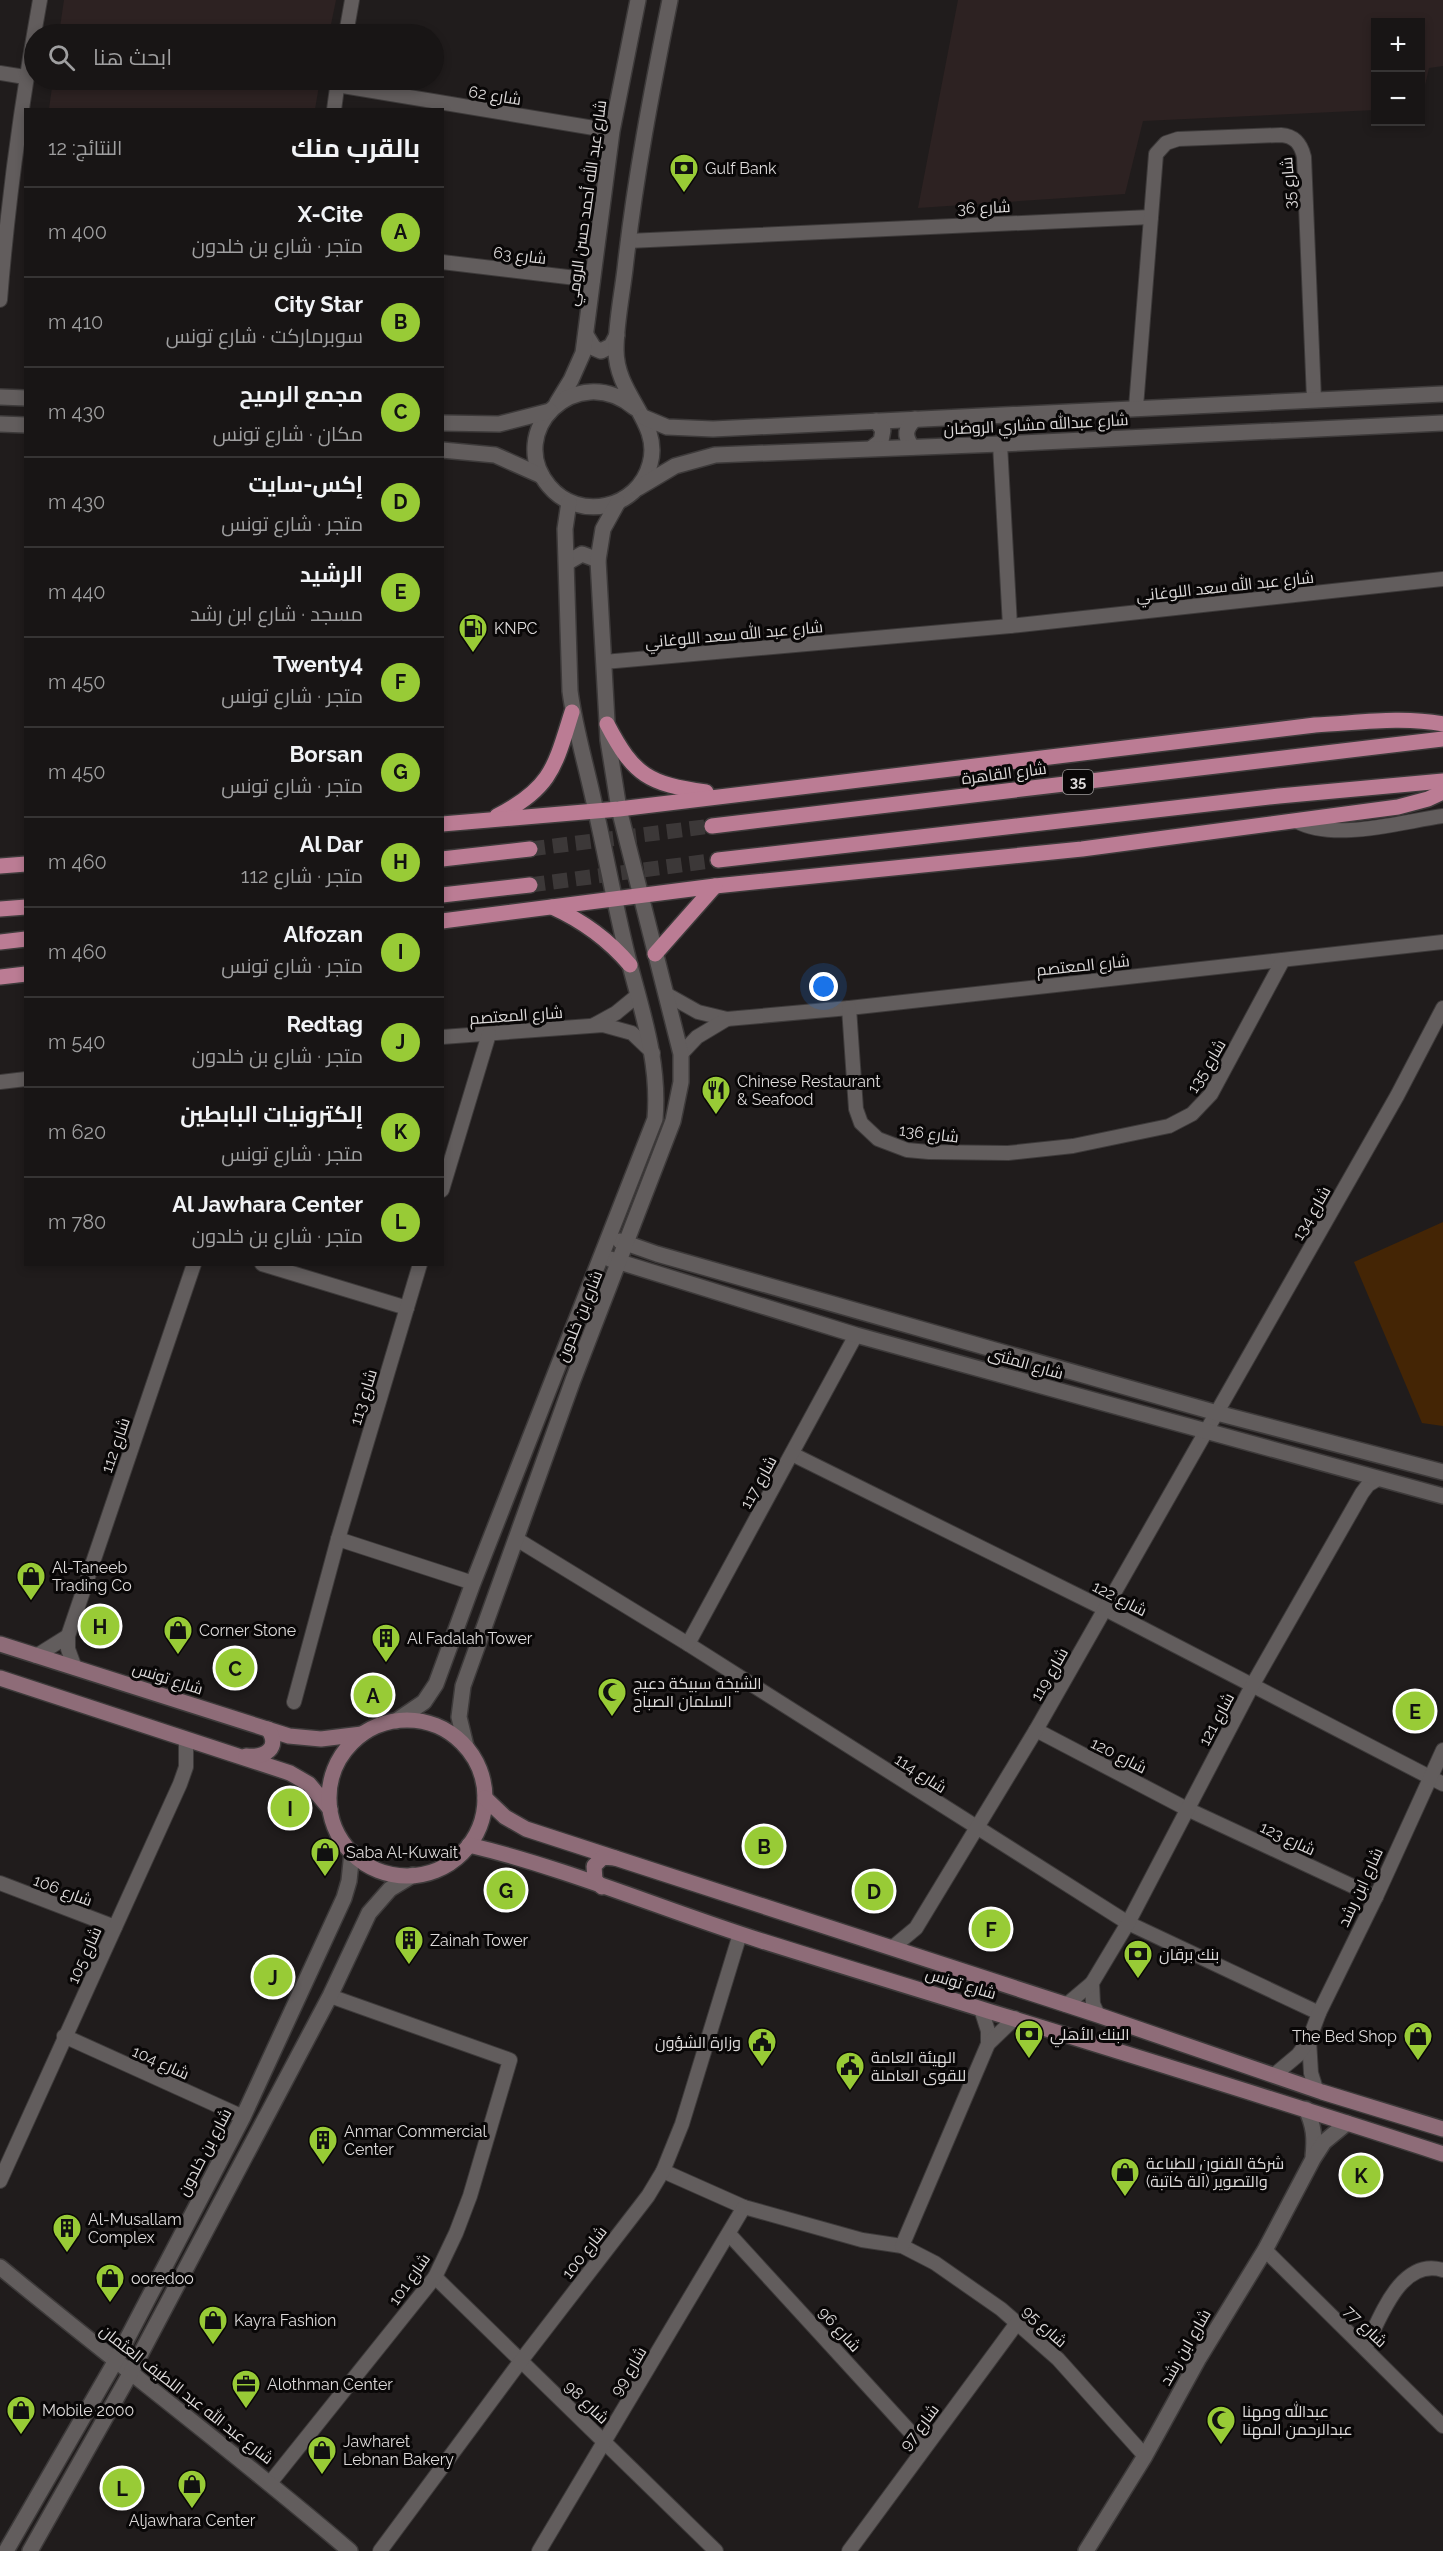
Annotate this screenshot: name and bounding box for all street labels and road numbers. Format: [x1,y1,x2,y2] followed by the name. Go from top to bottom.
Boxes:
[467,82,523,111] street label: شارع 62
[562,99,614,308] street label: شارع عبد الله أحمد حسن الرومي
[1277,156,1302,210] street label: شارع 35
[957,197,1011,220] street label: شارع 36
[492,243,548,270] street label: شارع 63
[943,409,1129,443] street label: شارع عبدالله مشاري الروضان
[1135,567,1315,609] street label: شارع عبد الله سعد اللوغاني
[644,616,824,656] street label: شارع عبد الله سعد اللوغاني
[960,759,1048,790] street label: شارع القاهرة
[1063,770,1093,794] road number: 35
[1035,951,1131,982] street label: شارع المعتصم
[469,1003,564,1030] street label: شارع المعتصم
[1183,1036,1232,1098] street label: شارع 135
[898,1120,960,1149] street label: شارع 136
[1288,1183,1336,1245] street label: شارع 134
[553,1268,608,1365] street label: شارع بن خلدون
[986,1344,1066,1385] street label: شارع المثنى
[346,1367,383,1428] street label: شارع 113
[97,1415,136,1476] street label: شارع 112
[736,1453,782,1513] street label: شارع 117
[1088,1577,1150,1622] street label: شارع 122
[1027,1644,1074,1705] street label: شارع 119
[130,1658,205,1701] street label: شارع تونس
[1195,1690,1240,1750] street label: شارع 121
[1087,1733,1150,1779] street label: شارع 120
[890,1750,950,1799] street label: شارع 114
[1256,1817,1318,1861] street label: شارع 123
[1334,1845,1389,1931] street label: شارع ابن رشد
[30,1871,95,1912] street label: شارع 106
[63,1924,107,1987] street label: شارع 105
[923,1964,998,2005] street label: شارع تونس
[128,2041,192,2085] street label: شارع 104
[173,2105,237,2200] street label: شارع بن خلدون
[558,2222,612,2284] street label: شارع 100
[385,2250,436,2310] street label: شارع 101
[1339,2301,1391,2353] street label: شارع 77
[1017,2302,1071,2353] street label: شارع 95
[813,2303,865,2357] street label: شارع 96
[1156,2306,1217,2390] street label: شارع ابن رشد
[95,2320,278,2470] street label: شارع عبد الله عبد اللطيف العثمان
[606,2343,652,2400] street label: شارع 99
[559,2377,613,2429] street label: شارع 98
[896,2400,945,2455] street label: شارع 97

